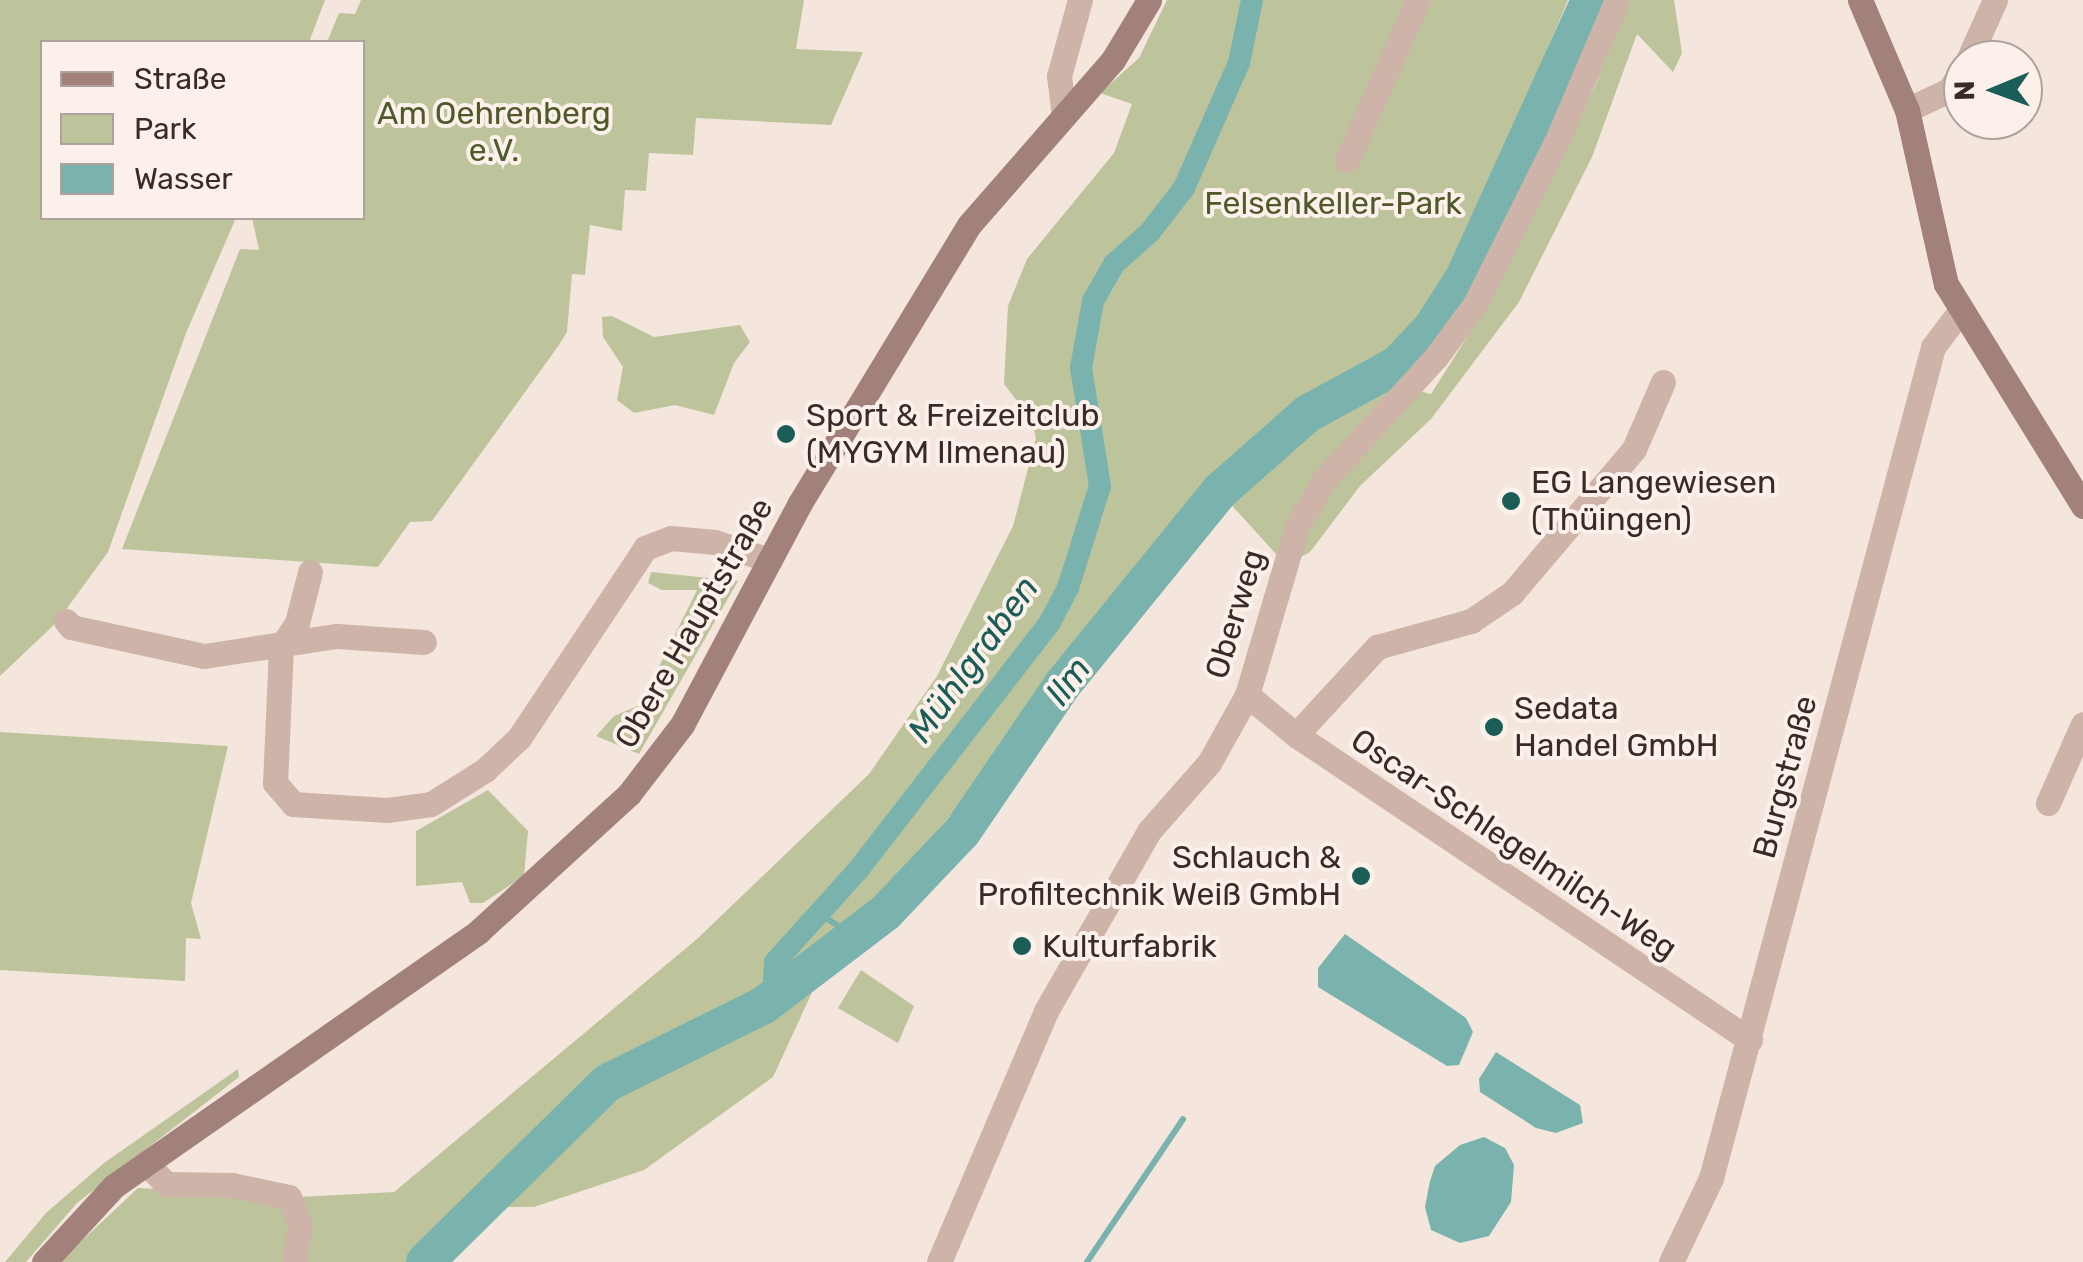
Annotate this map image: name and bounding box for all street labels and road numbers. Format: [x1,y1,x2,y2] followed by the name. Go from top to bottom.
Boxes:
[607,491,781,755] street label: Obere Hauptstraße
[1197,545,1273,683] street label: Oberweg
[1745,692,1825,862] street label: Burgstraße
[1344,721,1684,967] street label: Oscar-Schlegelmilch-Weg

